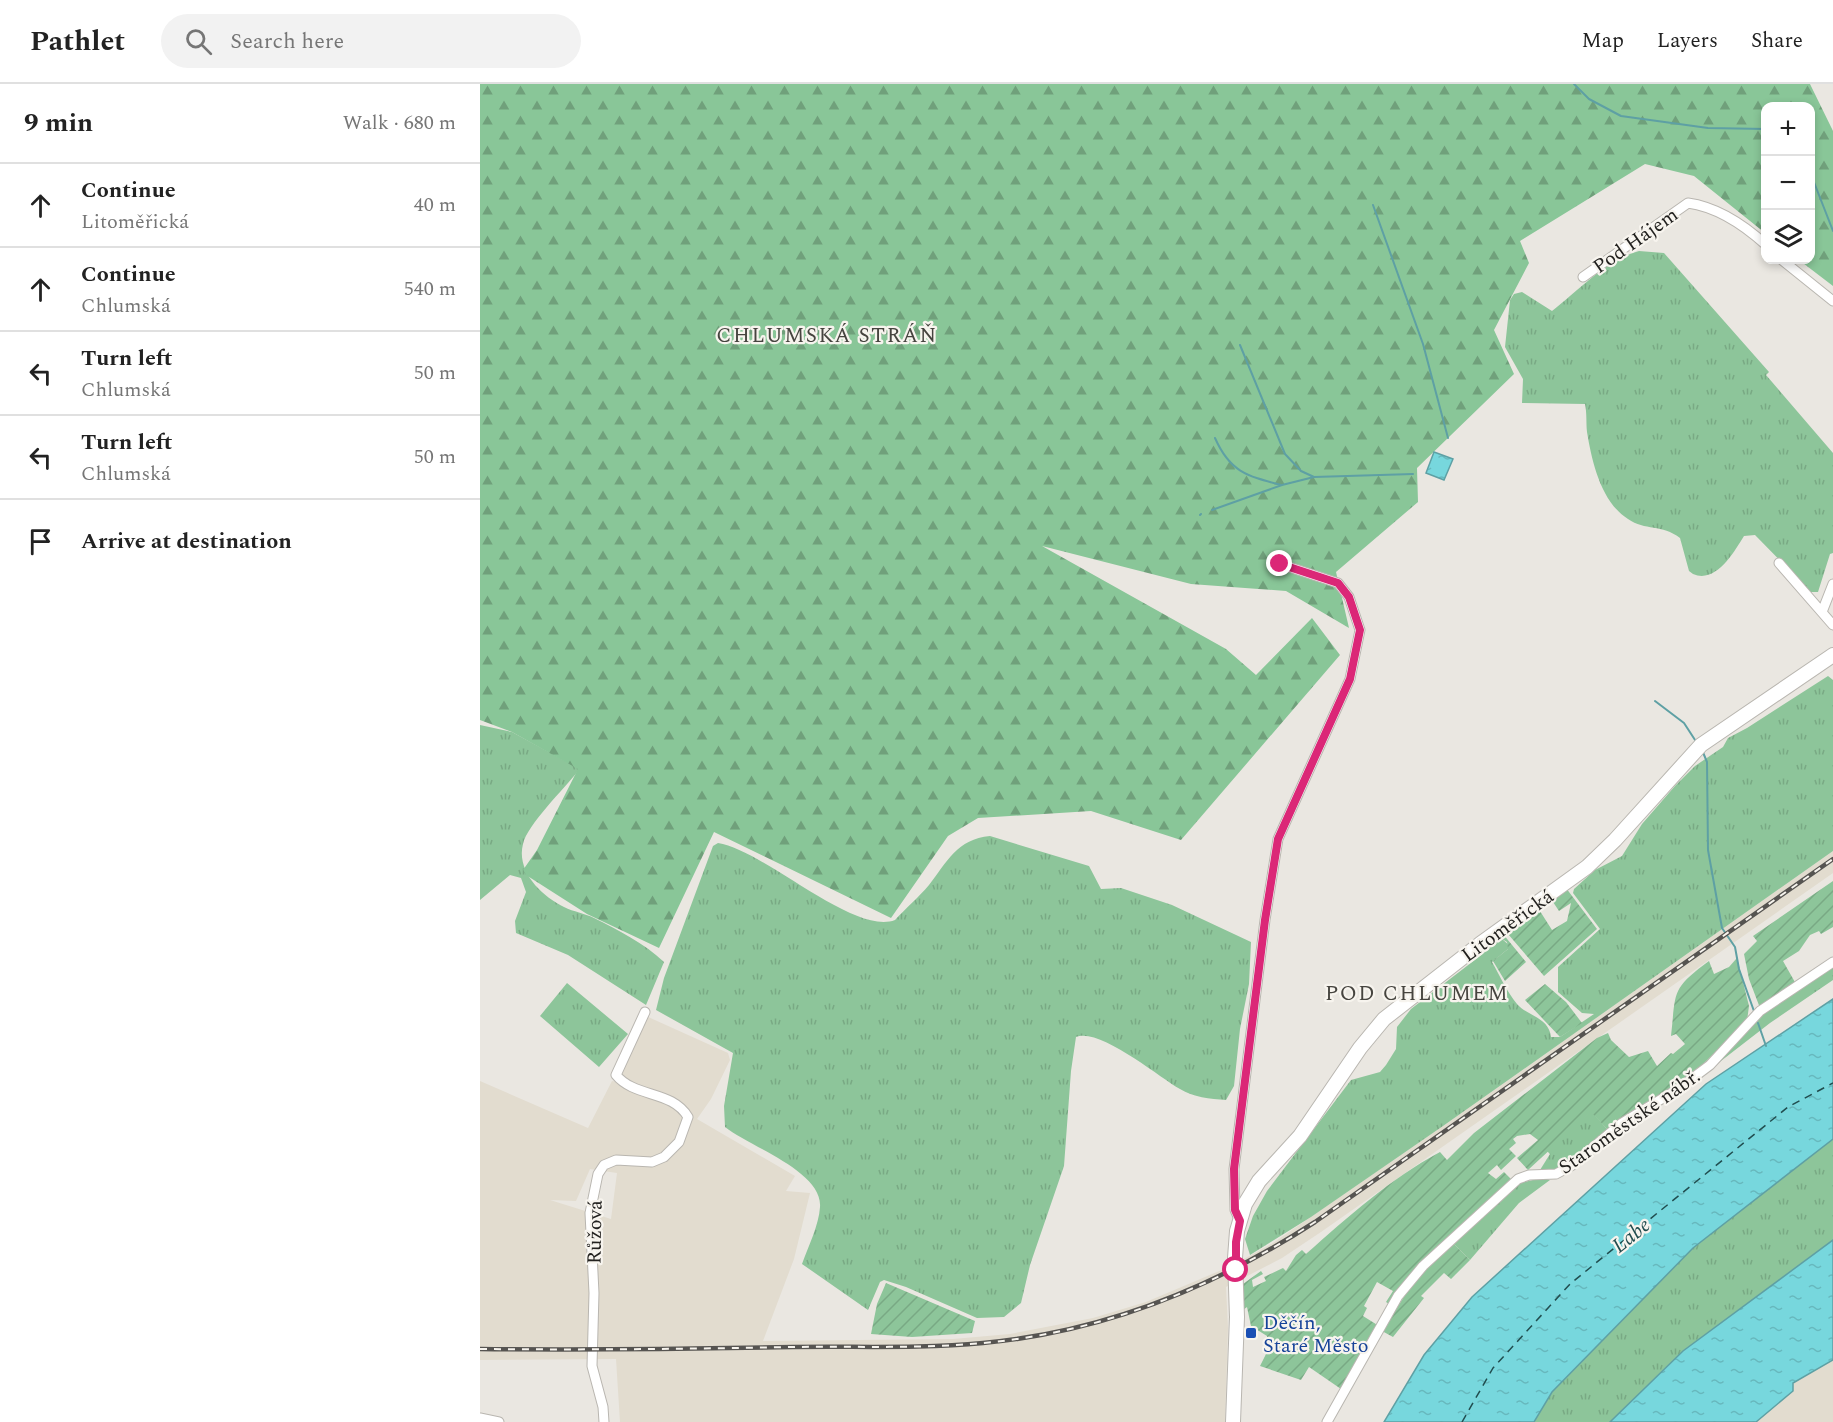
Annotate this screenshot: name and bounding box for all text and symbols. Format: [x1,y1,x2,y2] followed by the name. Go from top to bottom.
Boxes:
[161,14,581,68] search box
[30,20,125,63] text: Pathlet
[182,25,215,58] icon: search
[230,25,344,58] text: Search here
[1582,25,1624,57] text: Map
[1657,25,1718,57] text: Layers
[1751,25,1803,57] text: Share
[1761,102,1815,264] map controls
[1761,102,1815,156] button: +
[24,103,93,143] text: 9 min
[343,108,456,138] text: Walk · 680 m
[1761,156,1815,210] button: −
[81,174,176,207] text: Continue
[24,189,57,222] icon: ahead
[414,190,456,220] text: 40 m
[1587,200,1685,281] street label: Pod Hájem
[81,207,189,237] text: Litoměřická
[1761,210,1815,264] button: layers
[81,258,176,291] text: Continue
[24,273,57,306] icon: ahead
[404,274,456,304] text: 540 m
[81,291,171,321] text: Chlumská
[716,320,938,352] district label: CHLUMSKÁ STRÁŇ
[81,342,173,375] text: Turn left
[24,357,57,390] icon: left
[414,358,456,388] text: 50 m
[81,375,171,405] text: Chlumská
[81,426,173,459] text: Turn left
[24,441,57,474] icon: left
[414,442,456,472] text: 50 m
[81,459,171,489] text: Chlumská
[24,525,57,558] icon: arrive
[81,525,292,558] text: Arrive at destination
[1266,550,1292,576] route end
[1455,882,1560,970] street label: Litoměřická
[1325,978,1509,1010] district label: POD CHLUMEM
[1552,1062,1707,1182] street label: Staroměstské nábř.
[579,1200,611,1264] street label: Růžová
[1605,1210,1658,1262] water label: Labe
[1222,1256,1248,1282] route start
[1263,1308,1368,1361] place label: Děčín, Staré Město
[1244,1326,1258,1340] marker: Děčín, Staré Město

